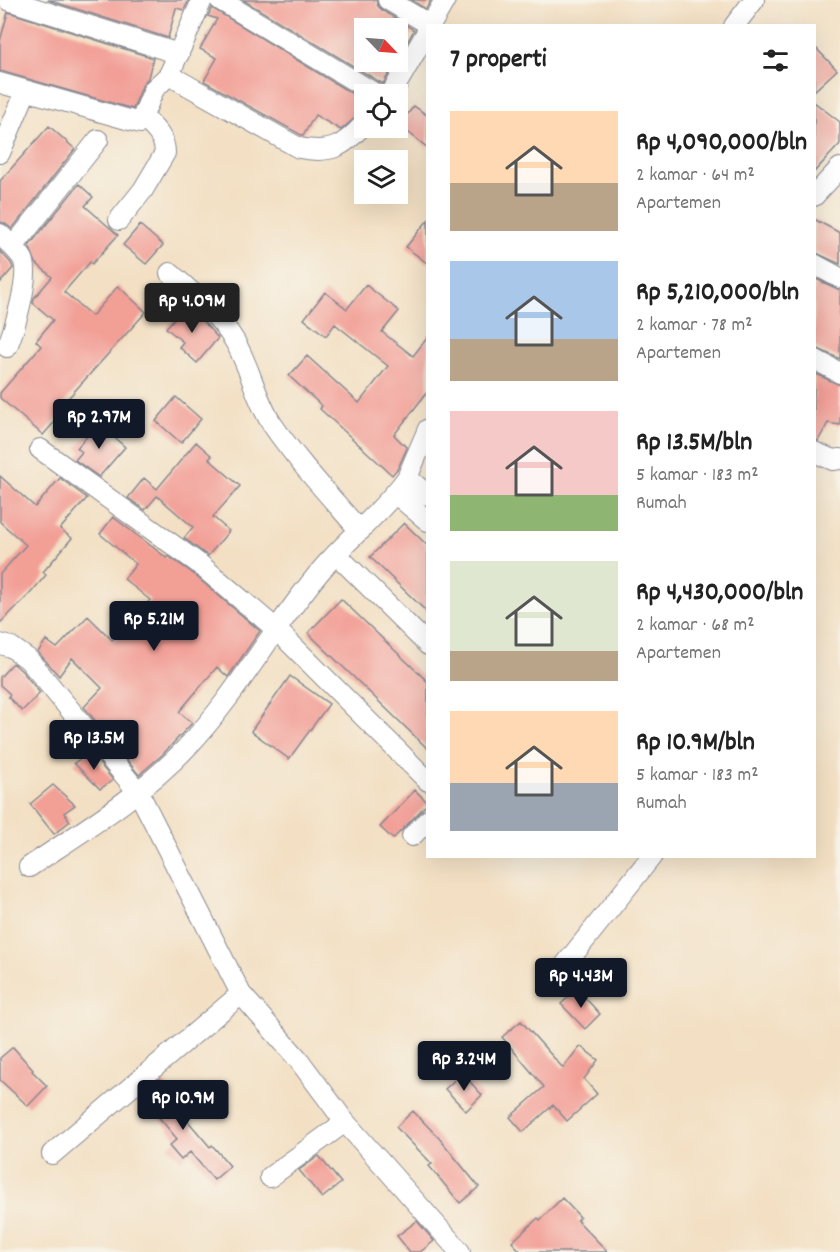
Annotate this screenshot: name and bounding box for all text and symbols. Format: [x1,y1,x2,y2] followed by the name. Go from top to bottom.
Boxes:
[354,18,408,72] north arrow
[354,18,408,204] map controls
[450,42,547,79] text: 7 properti
[759,44,792,77] icon: filters
[354,84,408,138] button: locate
[636,125,807,162] text: Rp 4,090,000/bln
[498,135,570,207] icon: home
[354,150,408,204] button: layers
[636,162,755,190] text: 2 kamar · 64 m²
[636,190,721,218] text: Apartemen
[636,275,799,312] text: Rp 5,210,000/bln
[130,283,254,334] pin: Rp 4.09M
[498,285,570,357] icon: home
[159,288,225,316] text: Rp 4.09M
[636,312,752,340] text: 2 kamar · 78 m²
[636,340,721,368] text: Apartemen
[37,399,161,450] pin: Rp 2.97M
[67,404,131,432] text: Rp 2.97M
[636,425,752,462] text: Rp 13.5M/bln
[498,435,570,507] icon: home
[636,462,759,490] text: 5 kamar · 183 m²
[636,490,687,518] text: Rumah
[636,575,803,612] text: Rp 4,430,000/bln
[498,585,570,657] icon: home
[92,601,216,652] pin: Rp 5.21M
[124,606,184,634] text: Rp 5.21M
[636,612,755,640] text: 2 kamar · 68 m²
[636,640,721,668] text: Apartemen
[32,720,156,771] pin: Rp 13.5M
[63,725,125,753] text: Rp 13.5M
[636,725,755,762] text: Rp 10.9M/bln
[498,735,570,807] icon: home
[636,762,759,790] text: 5 kamar · 183 m²
[636,790,687,818] text: Rumah
[519,958,643,1009] pin: Rp 4.43M
[549,963,613,991] text: Rp 4.43M
[402,1041,526,1092] pin: Rp 3.24M
[432,1046,496,1074] text: Rp 3.24M
[121,1080,245,1131] pin: Rp 10.9M
[151,1085,215,1113] text: Rp 10.9M

